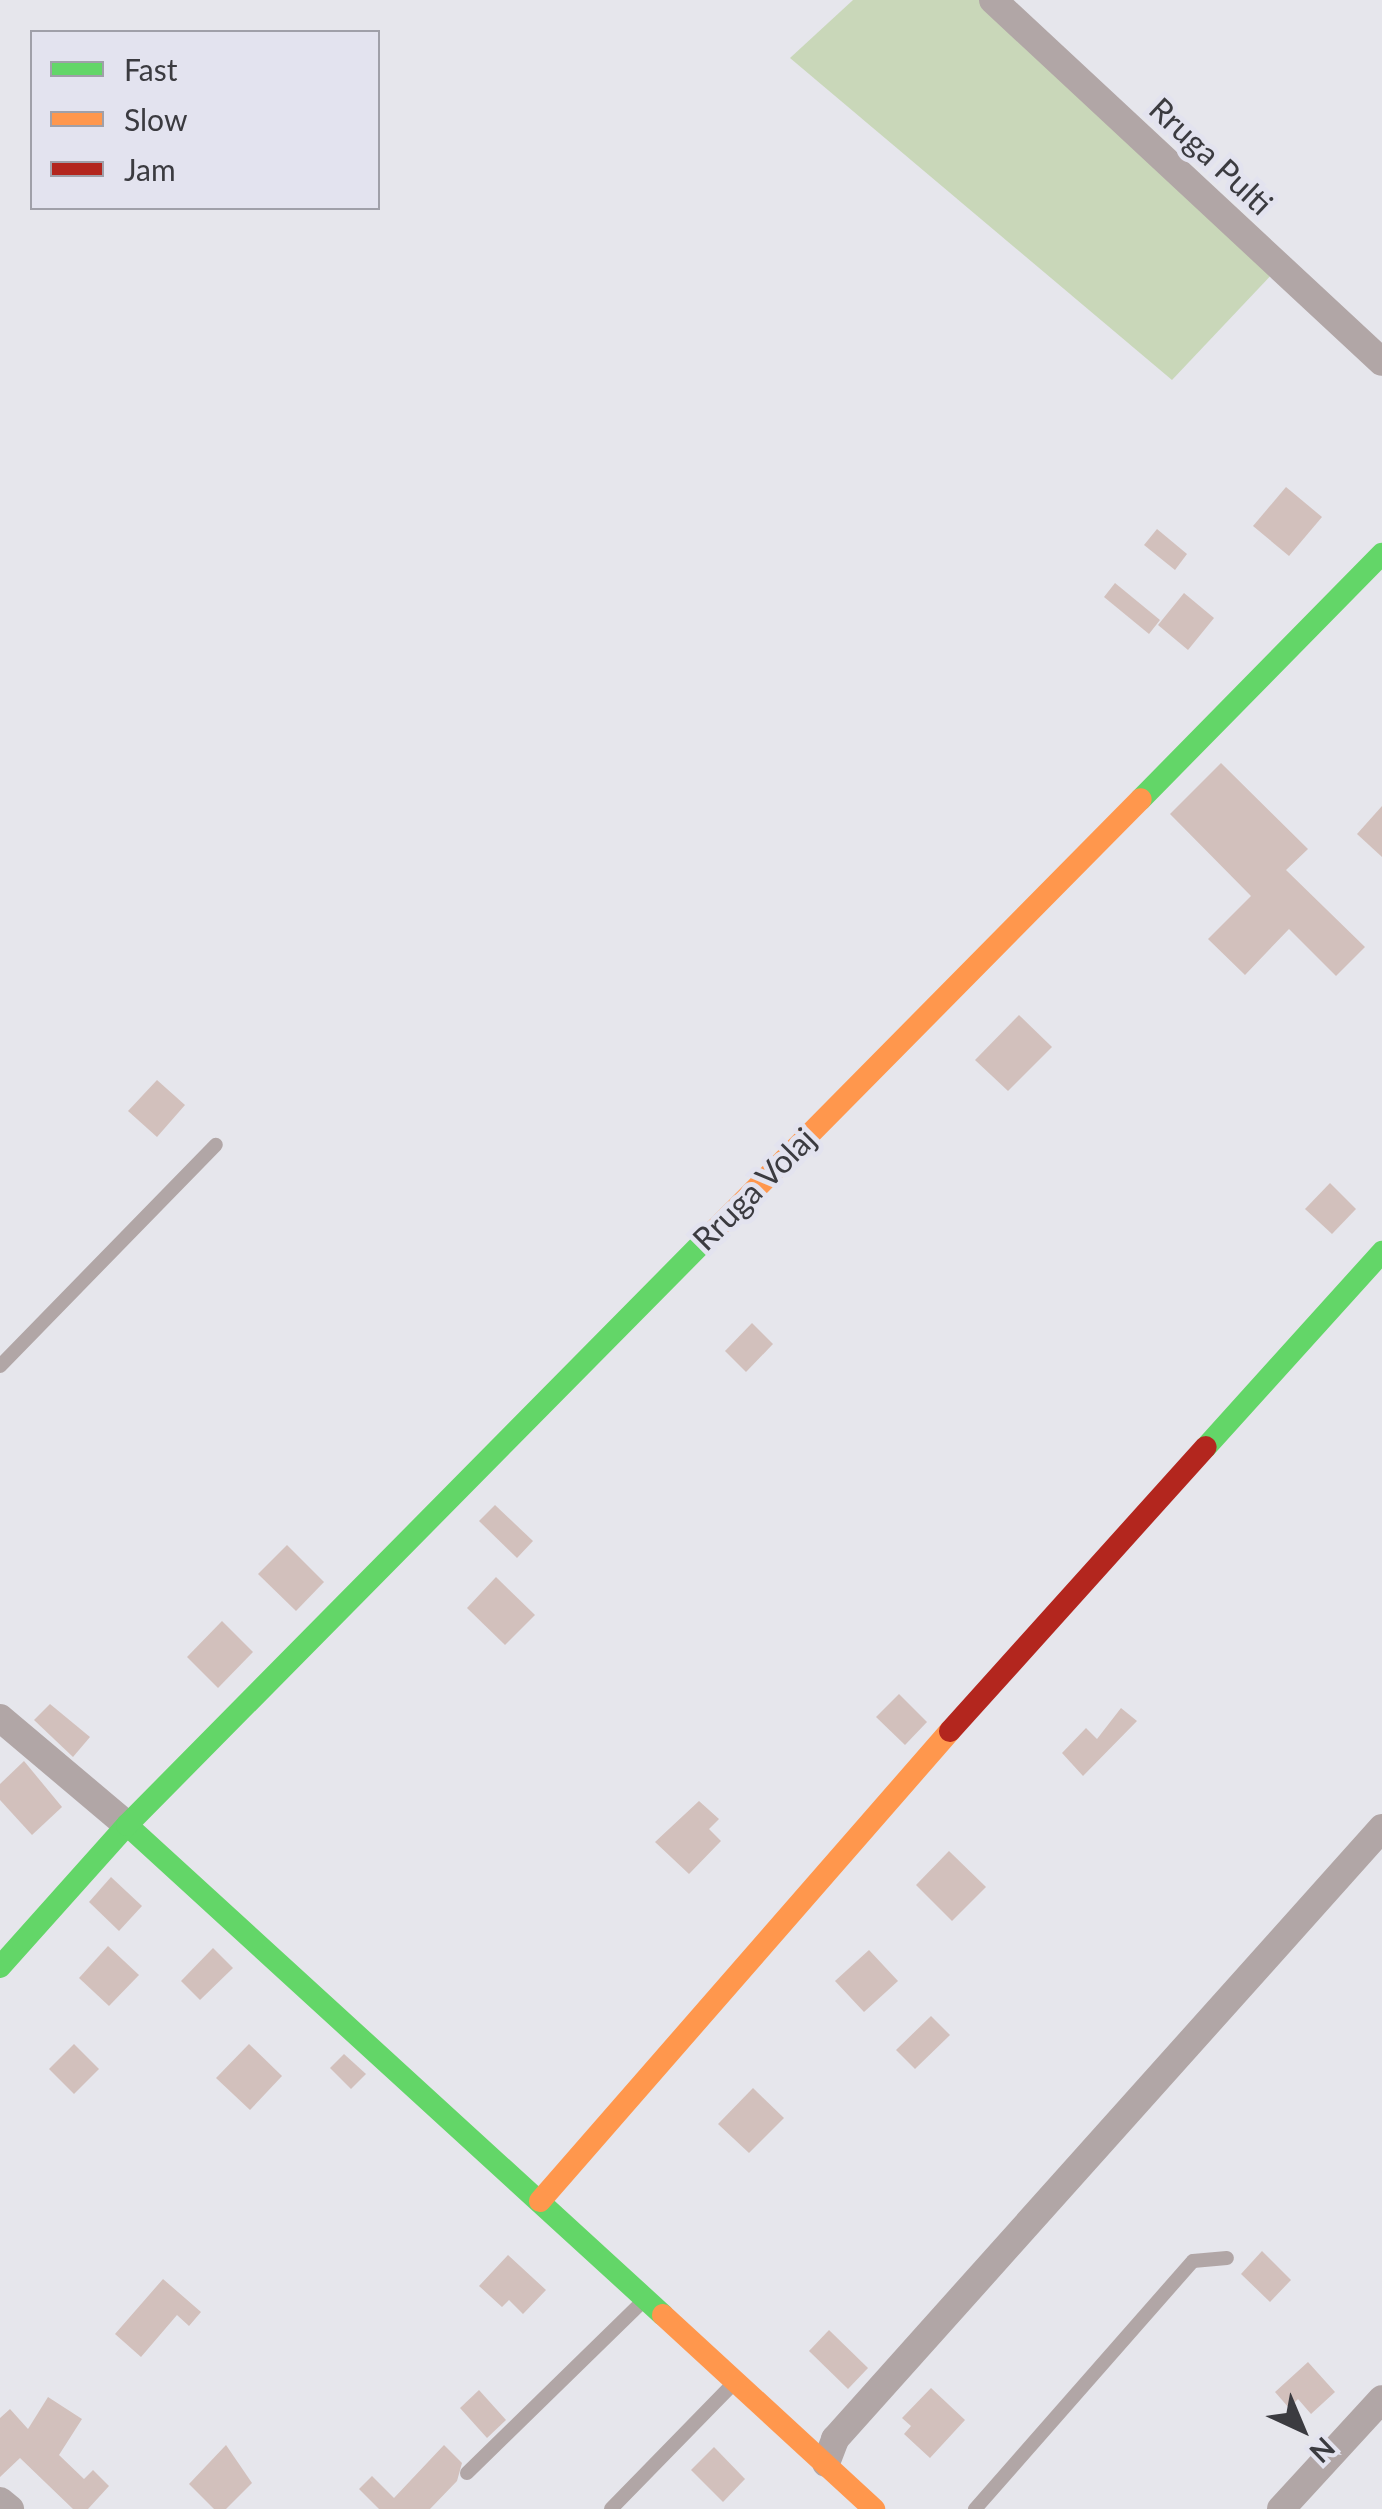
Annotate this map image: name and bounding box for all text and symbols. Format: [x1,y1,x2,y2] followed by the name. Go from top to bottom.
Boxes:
[30,30,380,210] legend
[124,51,178,87] text: Fast
[1142,89,1280,223] street label: Rruga Pulti
[124,101,187,137] text: Slow
[124,151,176,187] text: Jam
[684,1119,824,1259] street label: Rruga Volaj
[1252,2379,1352,2479] north arrow
[1303,2431,1342,2470] text: N

